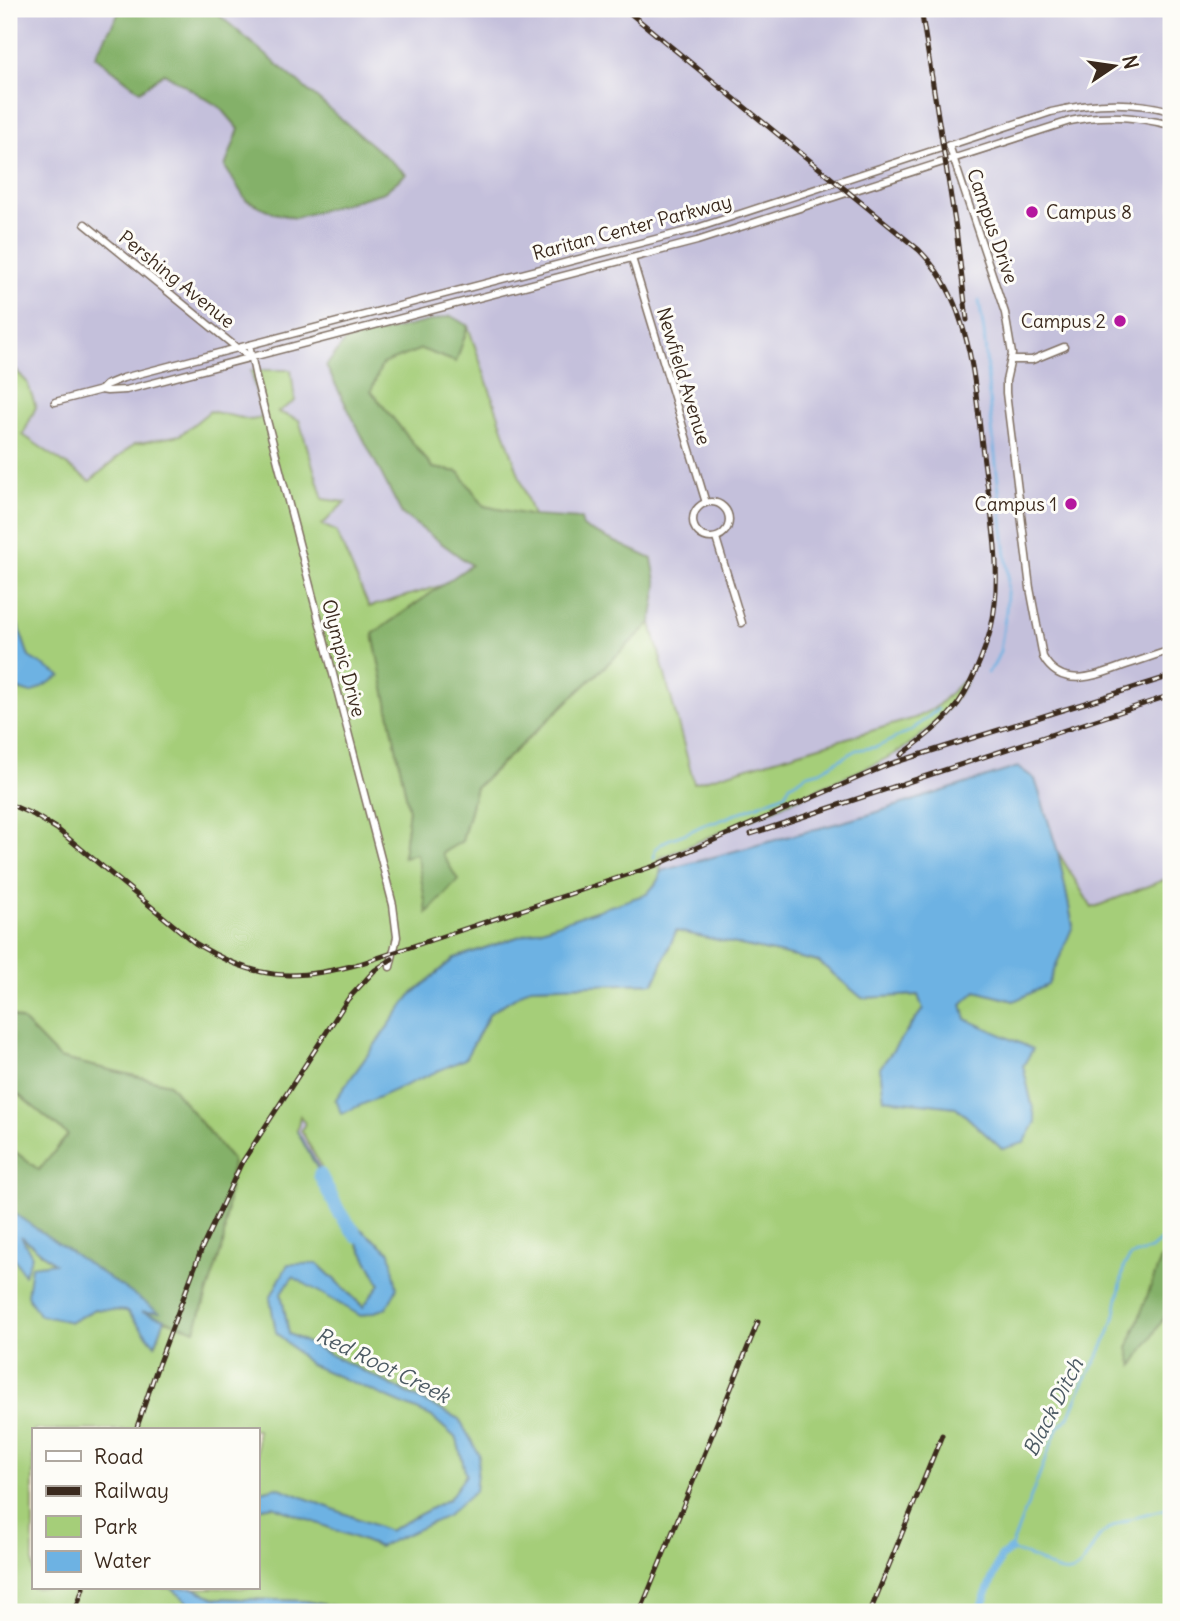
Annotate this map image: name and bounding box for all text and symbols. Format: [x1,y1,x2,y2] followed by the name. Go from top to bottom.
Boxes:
[1078,32,1148,102] north arrow
[1117,53,1144,71] text: N
[962,165,1024,287] street label: Campus Drive
[530,189,734,265] street label: Raritan Center Parkway
[1046,200,1132,224] place label: Campus 8
[1024,204,1040,220] marker: Campus 8
[114,225,240,333] street label: Pershing Avenue
[652,304,716,448] street label: Newfield Avenue
[1021,309,1106,333] place label: Campus 2
[1112,313,1128,329] marker: Campus 2
[975,492,1057,516] place label: Campus 1
[1063,496,1079,512] marker: Campus 1
[317,597,371,719] street label: Olympic Drive
[312,1321,455,1410] water label: Red Root Creek
[1017,1353,1090,1460] water label: Black Ditch
[32,1428,259,1590] legend
[94,1443,143,1470] text: Road
[94,1477,169,1504] text: Railway
[94,1513,137,1540] text: Park
[94,1547,152,1574] text: Water

